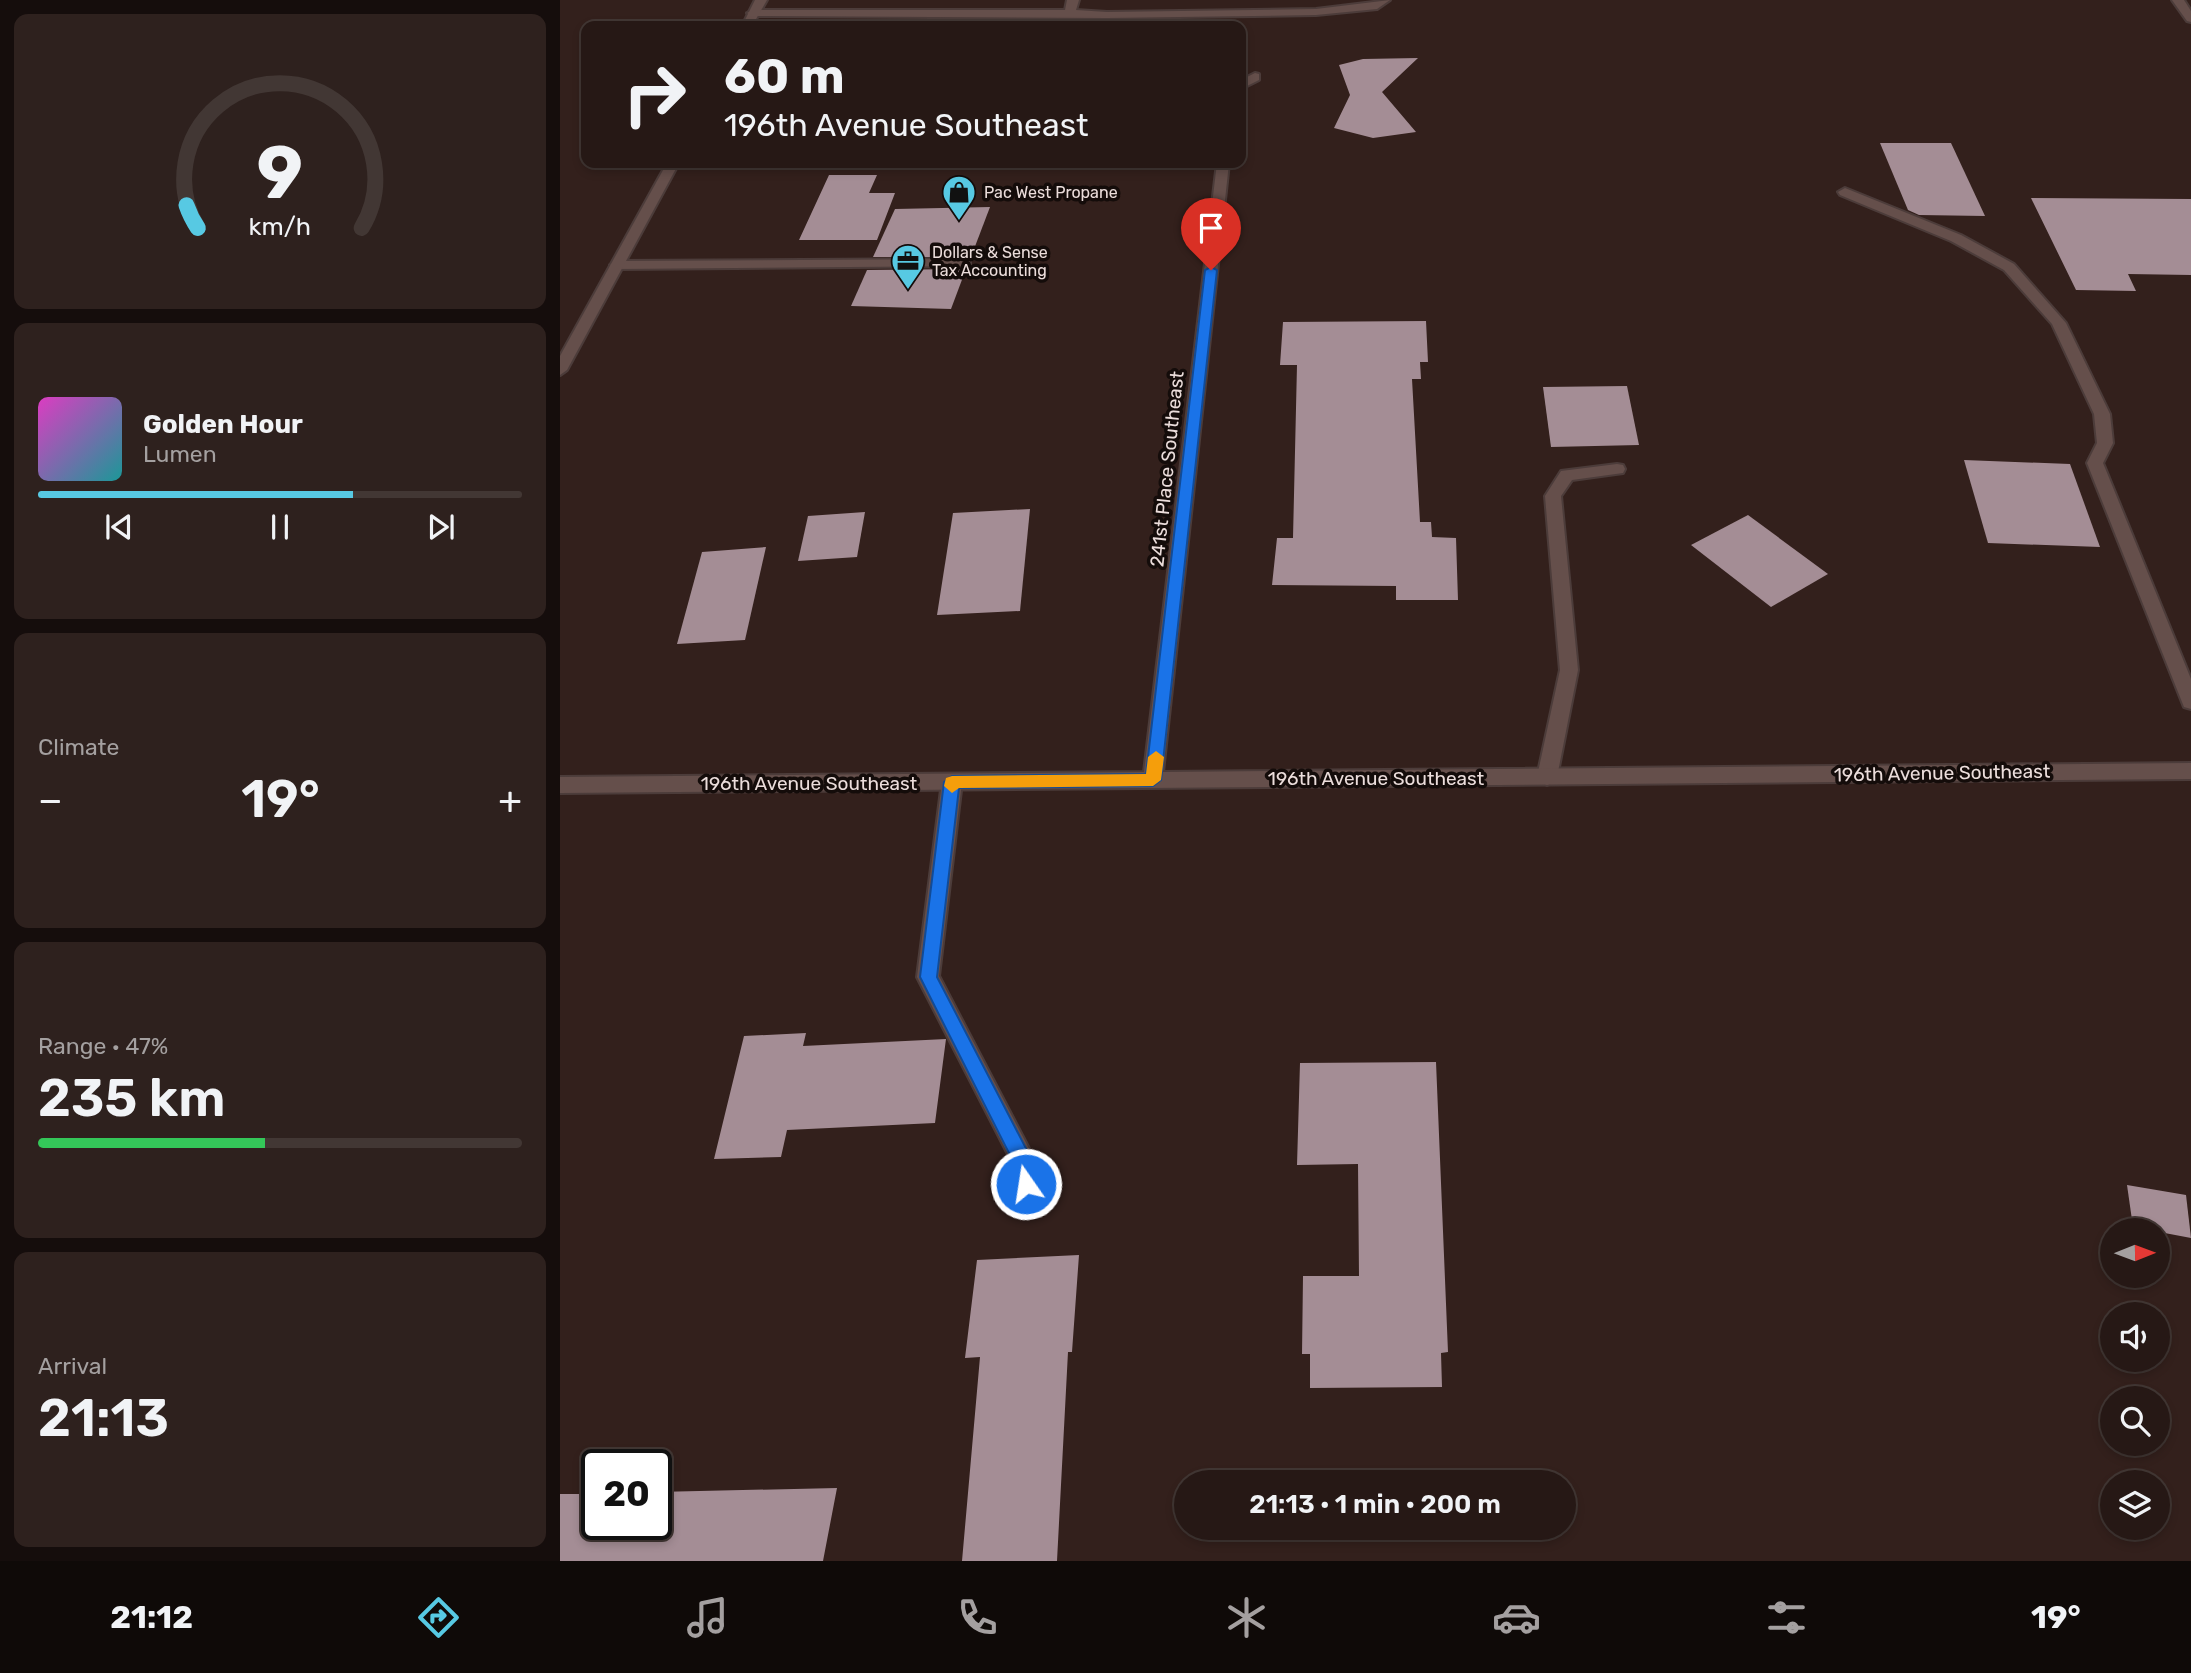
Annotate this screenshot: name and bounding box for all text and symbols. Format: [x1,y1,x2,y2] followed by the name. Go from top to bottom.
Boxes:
[724,47,845,105] text: 60 m
[609,49,700,140] icon: right
[724,106,1089,144] text: 196th Avenue Southeast
[257,130,303,216] text: 9
[940,173,978,222] shop icon: Pac West Propane
[984,183,1118,202] place label: Pac West Propane
[1181,198,1241,270] pin
[1192,209,1230,247] icon: arrive
[249,212,311,241] text: km/h
[889,242,927,291] office icon: Dollars & Sense Tax Accounting
[932,243,1048,280] place label: Dollars & Sense Tax Accounting
[1145,369,1189,568] street label: 241st Place Southeast
[143,409,303,440] text: Golden Hour
[143,440,217,468] text: Lumen
[100,508,138,546] icon: previous
[261,508,299,546] icon: pause
[422,508,460,546] icon: next
[38,733,119,761] text: Climate
[1834,760,2051,786] street label: 196th Avenue Southeast
[1268,767,1485,790] street label: 196th Avenue Southeast
[241,768,320,830] text: 19°
[701,772,918,795] street label: 196th Avenue Southeast
[38,777,63,823] text: −
[498,777,522,823] text: +
[38,1032,168,1060] text: Range · 47%
[38,1067,226,1129] text: 235 km
[989,1147,1063,1221] position arrow
[2100,1218,2170,1288] north arrow
[2100,1218,2170,1540] map controls
[2100,1302,2170,1372] button: sound
[38,1352,107,1380] text: Arrival
[2100,1386,2170,1456] button: search
[38,1387,169,1449] text: 21:13
[581,1449,672,1540] speed limit sign: 20
[2100,1470,2170,1540] button: layers
[1249,1489,1501,1520] text: 21:13 · 1 min · 200 m
[414,1593,463,1642] icon: directions
[683,1593,732,1642] icon: music
[953,1593,1002,1642] icon: phone
[1222,1593,1271,1642] icon: climate
[1492,1593,1541,1642] icon: car
[1762,1593,1811,1642] icon: filters
[110,1598,193,1636] text: 21:12
[2031,1598,2081,1636] text: 19°

